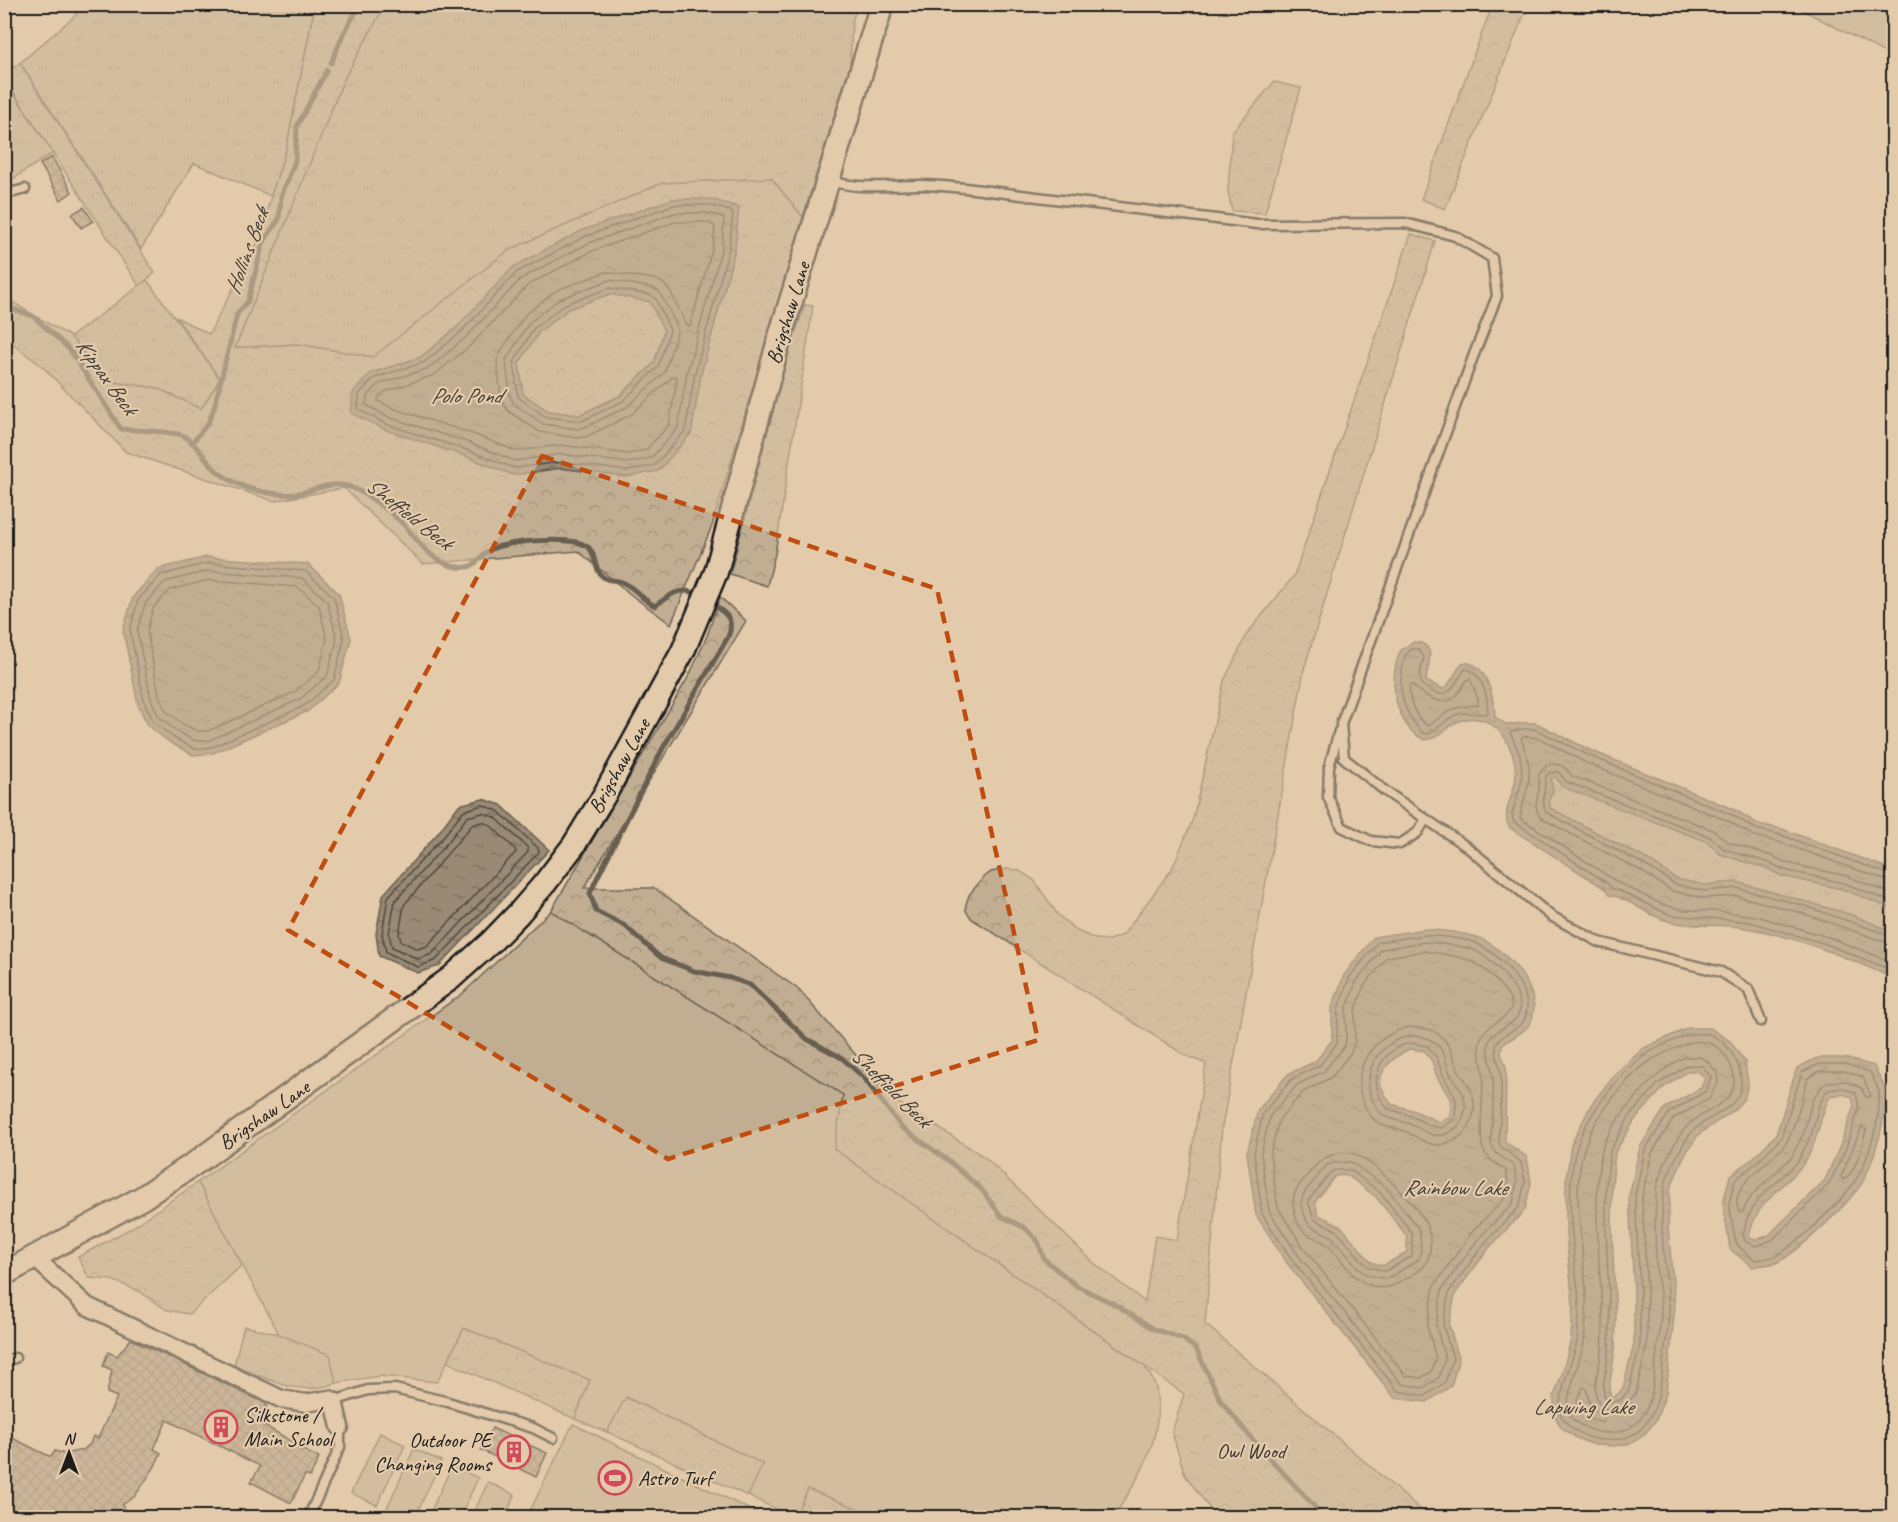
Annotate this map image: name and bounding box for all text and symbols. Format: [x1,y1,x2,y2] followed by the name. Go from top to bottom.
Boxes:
[219,201,277,298] water label: Hollins Beck
[760,257,816,367] street label: Brigshaw Lane
[69,333,146,424] water label: Kippax Beck
[431,382,508,410] water label: Polo Pond
[361,471,461,559] water label: Sheffield Beck
[582,712,657,818] street label: Brigshaw Lane
[845,1042,940,1137] water label: Sheffield Beck
[214,1073,316,1156] street label: Brigshaw Lane
[1403,1174,1511,1202] water label: Rainbow Lake
[1533,1393,1637,1421] water label: Lapwing Lake
[244,1402,336,1452] place label: Silkstone / Main School
[203,1409,239,1445] building icon: Silkstone / Main School
[39,1423,99,1483] north arrow
[375,1427,494,1477] place label: Outdoor PE Changing Rooms
[64,1429,77,1449] text: N
[496,1434,532,1470] building icon: Outdoor PE Changing Rooms
[1217,1438,1288,1464] park label: Owl Wood
[597,1460,633,1496] sports icon: Astro Turf
[638,1465,716,1491] place label: Astro Turf

